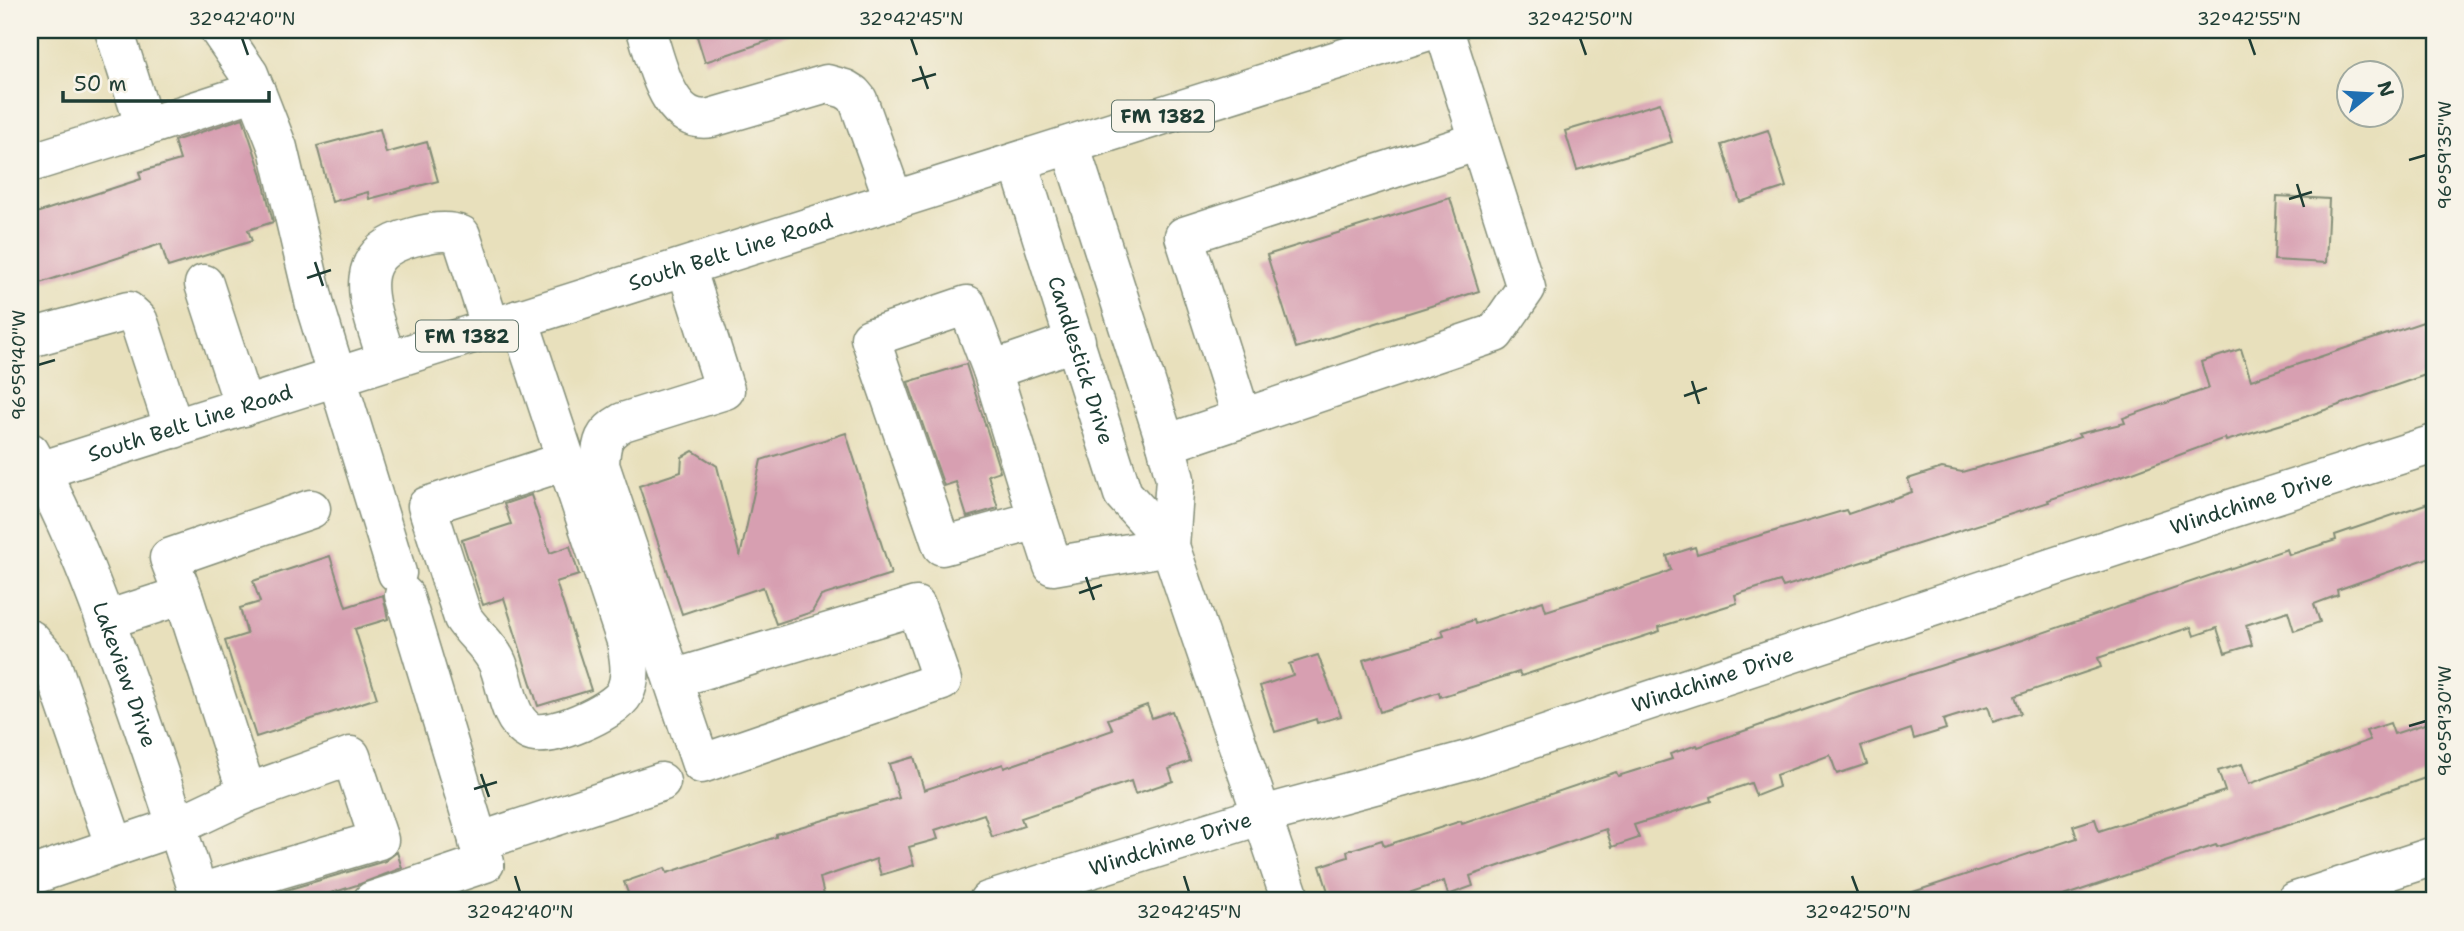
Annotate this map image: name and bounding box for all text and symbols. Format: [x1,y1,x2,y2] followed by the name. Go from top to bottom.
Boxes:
[189,7,295,31] text: 32°42'40"N
[859,7,963,31] text: 32°42'45"N
[1527,7,1633,31] text: 32°42'50"N
[2197,7,2301,31] text: 32°42'55"N
[63,60,270,104] scale bar
[2334,60,2404,130] north arrow
[74,70,127,98] text: 50 m
[2371,78,2400,100] text: N
[1112,100,1214,132] road number: FM 1382
[2433,101,2457,209] text: 96°59'35"W
[625,207,836,298] street label: South Belt Line Road
[1041,273,1120,448] street label: Candlestick Drive
[7,310,31,420] text: 96°59'40"W
[416,320,518,352] road number: FM 1382
[84,378,296,469] street label: South Belt Line Road
[2167,463,2336,542] street label: Windchime Drive
[86,598,163,751] street label: Lakeview Drive
[1628,640,1797,719] street label: Windchime Drive
[2433,666,2457,776] text: 96°59'30"W
[1085,805,1255,883] street label: Windchime Drive
[467,900,573,924] text: 32°42'40"N
[1137,900,1241,924] text: 32°42'45"N
[1805,900,1911,924] text: 32°42'50"N

